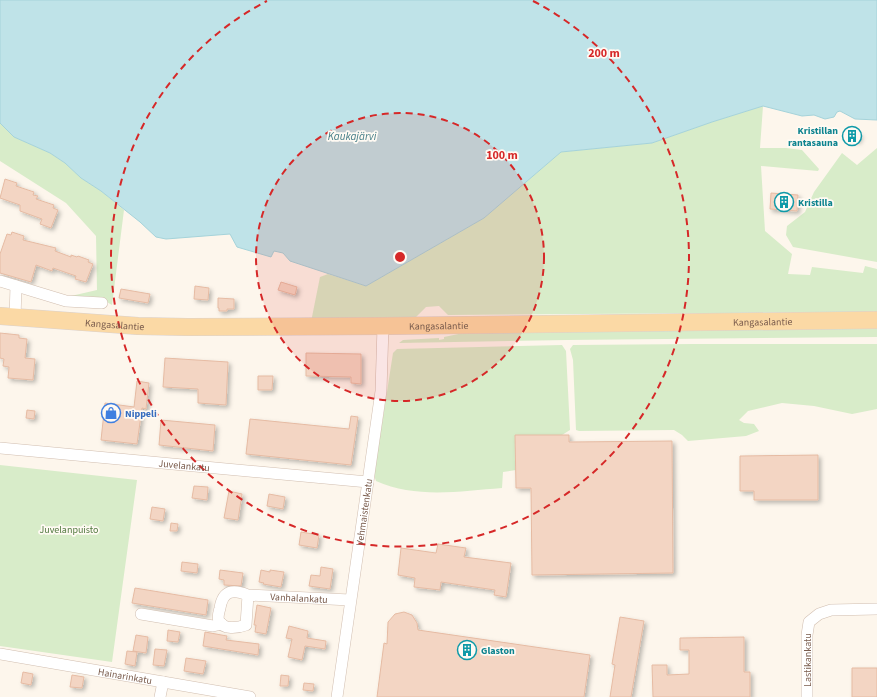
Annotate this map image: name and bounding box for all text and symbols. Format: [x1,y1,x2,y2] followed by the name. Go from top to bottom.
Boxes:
[588,45,620,62] text: 200 m
[788,124,838,150] place label: Kristillan rantasauna
[841,125,863,147] building icon: Kristillan rantasauna
[328,129,377,144] water label: Kaukajärvi
[486,147,518,164] text: 100 m
[773,191,795,213] building icon: Kristilla
[798,196,833,210] place label: Kristilla
[393,250,407,264] centre of rings
[733,315,792,330] street label: Kangasalantie
[84,316,145,334] street label: Kangasalantie
[409,319,468,334] street label: Kangasalantie
[100,402,122,424] shop icon: Nippeli
[125,407,157,421] place label: Nippeli
[158,457,210,475] street label: Juvelankatu
[353,478,376,546] street label: Vehmaistenkatu
[40,523,99,537] park label: Juvelanpuisto
[270,590,328,607] street label: Vanhalankatu
[801,633,815,687] street label: Lastikankatu
[456,639,478,661] building icon: Glaston
[481,644,515,658] place label: Glaston
[97,665,153,688] street label: Hainarinkatu

